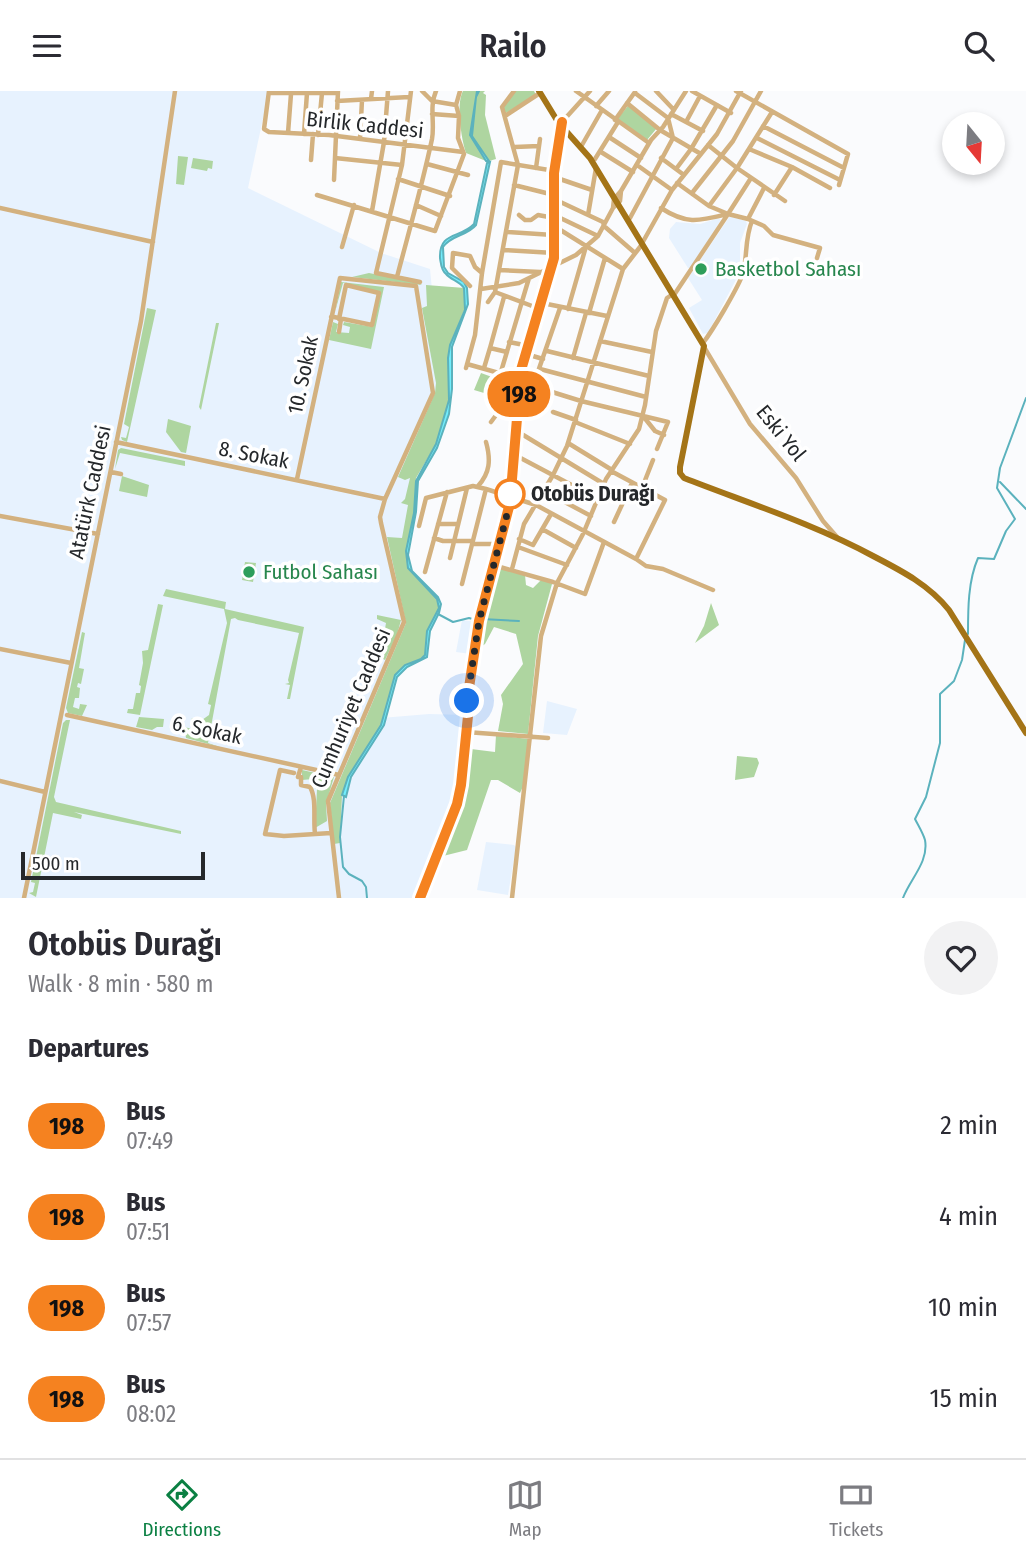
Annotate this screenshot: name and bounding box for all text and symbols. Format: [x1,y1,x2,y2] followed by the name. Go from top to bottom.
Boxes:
[28,27,66,65] icon: menu
[479,27,547,65] text: Railo
[960,27,998,65] icon: search
[305,106,425,144] street label: Birlik Caddesi
[942,112,1004,175] north arrow
[942,112,1005,175] map controls
[715,256,861,282] place label: Basketbol Sahası
[693,261,709,277] marker: Basketbol Sahası
[282,333,324,417] street label: 10. Sokak
[479,371,559,417] line badge: 198
[501,380,537,408] text: 198
[751,400,812,467] street label: Eski Yol
[63,423,117,561] street label: Atatürk Caddesi
[217,435,291,475] street label: 8. Sokak
[495,479,525,509] marker: Otobüs Durağı
[531,481,655,507] place label: Otobüs Durağı
[263,559,378,585] place label: Futbol Sahası
[241,564,257,580] marker: Futbol Sahası
[306,624,396,792] street label: Cumhuriyet Caddesi
[449,683,484,718] your location
[170,710,245,750] street label: 6. Sokak
[21,849,205,881] scale bar
[32,852,80,875] text: 500 m
[924,921,998,995] button: heart
[28,924,222,964] text: Otobüs Durağı
[28,970,213,998] text: Walk · 8 min · 580 m
[28,1033,149,1064] text: Departures
[126,1096,165,1127] text: Bus
[940,1110,998,1141] text: 2 min
[49,1112,84,1140] text: 198
[126,1127,174,1155] text: 07:49
[126,1187,165,1218] text: Bus
[939,1201,998,1232] text: 4 min
[49,1203,84,1231] text: 198
[126,1218,170,1246] text: 07:51
[126,1278,165,1309] text: Bus
[928,1292,998,1323] text: 10 min
[49,1294,84,1322] text: 198
[126,1309,171,1337] text: 07:57
[126,1369,165,1400] text: Bus
[930,1383,998,1414] text: 15 min
[49,1385,84,1413] text: 198
[126,1400,176,1428] text: 08:02
[143,1476,221,1541] tab: Directions
[506,1476,544,1541] tab: Map
[829,1476,883,1541] tab: Tickets

